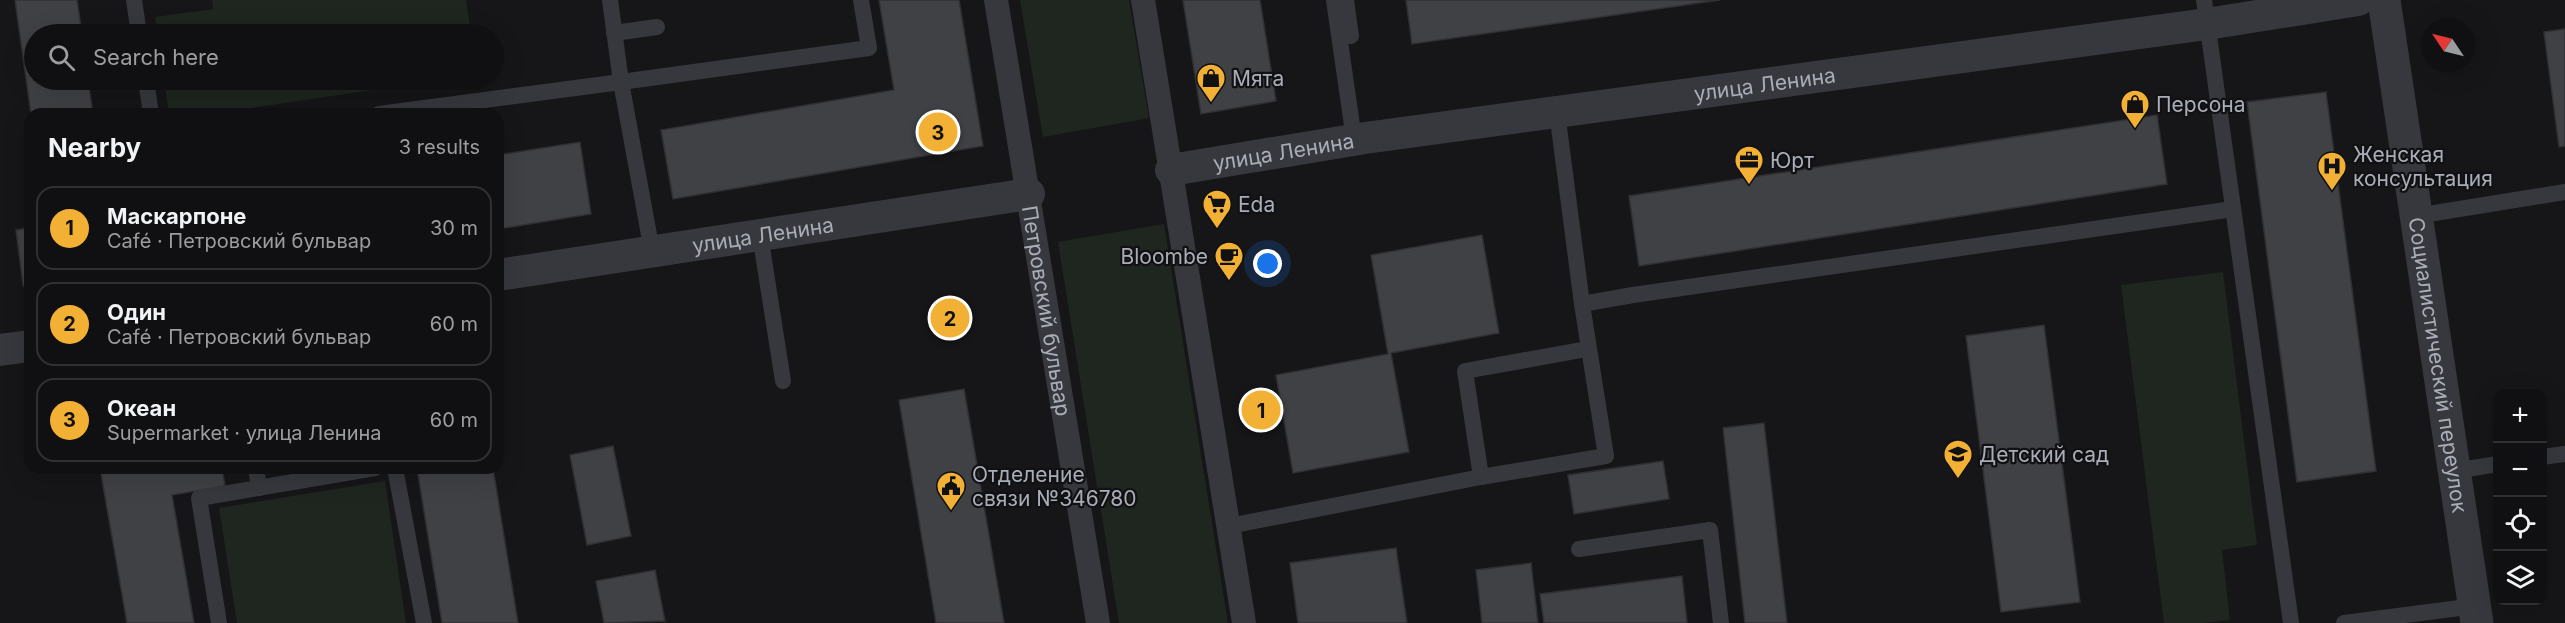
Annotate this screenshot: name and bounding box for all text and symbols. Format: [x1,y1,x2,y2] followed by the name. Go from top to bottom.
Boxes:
[2421,18,2475,72] north arrow
[24,24,504,90] search box
[45,41,78,74] icon: search
[93,44,219,70] text: Search here
[1195,62,1227,104] shop icon: Мята
[1692,62,1837,106] street label: улица Ленина
[1232,66,1284,91] place label: Мята
[2119,88,2151,130] shop icon: Персона
[2156,92,2246,117] place label: Персона
[918,110,958,154] pin: 3
[1211,128,1356,175] street label: улица Ленина
[48,132,141,163] text: Nearby
[399,135,480,159] text: 3 results
[2353,142,2493,191] place label: Женская консультация
[1733,144,1765,186] office icon: Юрт
[1770,148,1814,173] place label: Юрт
[2316,150,2348,192] hospital icon: Женская консультация
[1201,188,1233,230] supermarket icon: Eda
[1238,192,1275,217] place label: Eda
[107,203,246,229] text: Маскарпоне
[1017,204,1076,418] street label: Петровский бульвар
[691,211,835,258] street label: улица Ленина
[2404,215,2473,515] street label: Социалистический переулок
[65,216,74,240] text: 1
[430,216,478,240] text: 30 m
[107,229,371,253] text: Café · Петровский бульвар
[1213,240,1245,282] cafe icon: Bloombe
[1120,244,1208,269] place label: Bloombe
[1253,249,1282,278] your location
[930,296,970,340] pin: 2
[107,299,166,325] text: Один
[63,312,76,336] text: 2
[430,312,478,336] text: 60 m
[107,325,371,349] text: Café · Петровский бульвар
[1242,388,1280,432] pin: 1
[2493,389,2547,605] map controls
[2493,389,2547,443] button: +
[107,395,176,421] text: Океан
[63,408,76,432] text: 3
[430,408,478,432] text: 60 m
[107,421,382,445] text: Supermarket · улица Ленина
[1942,438,1974,480] school or university icon: Детский сад
[1979,442,2109,467] place label: Детский сад
[2493,443,2547,497] button: −
[972,462,1137,511] place label: Отделение связи №346780
[935,470,967,512] public building icon: Отделение связи №346780
[2493,497,2547,551] button: locate
[2493,551,2547,605] button: layers

